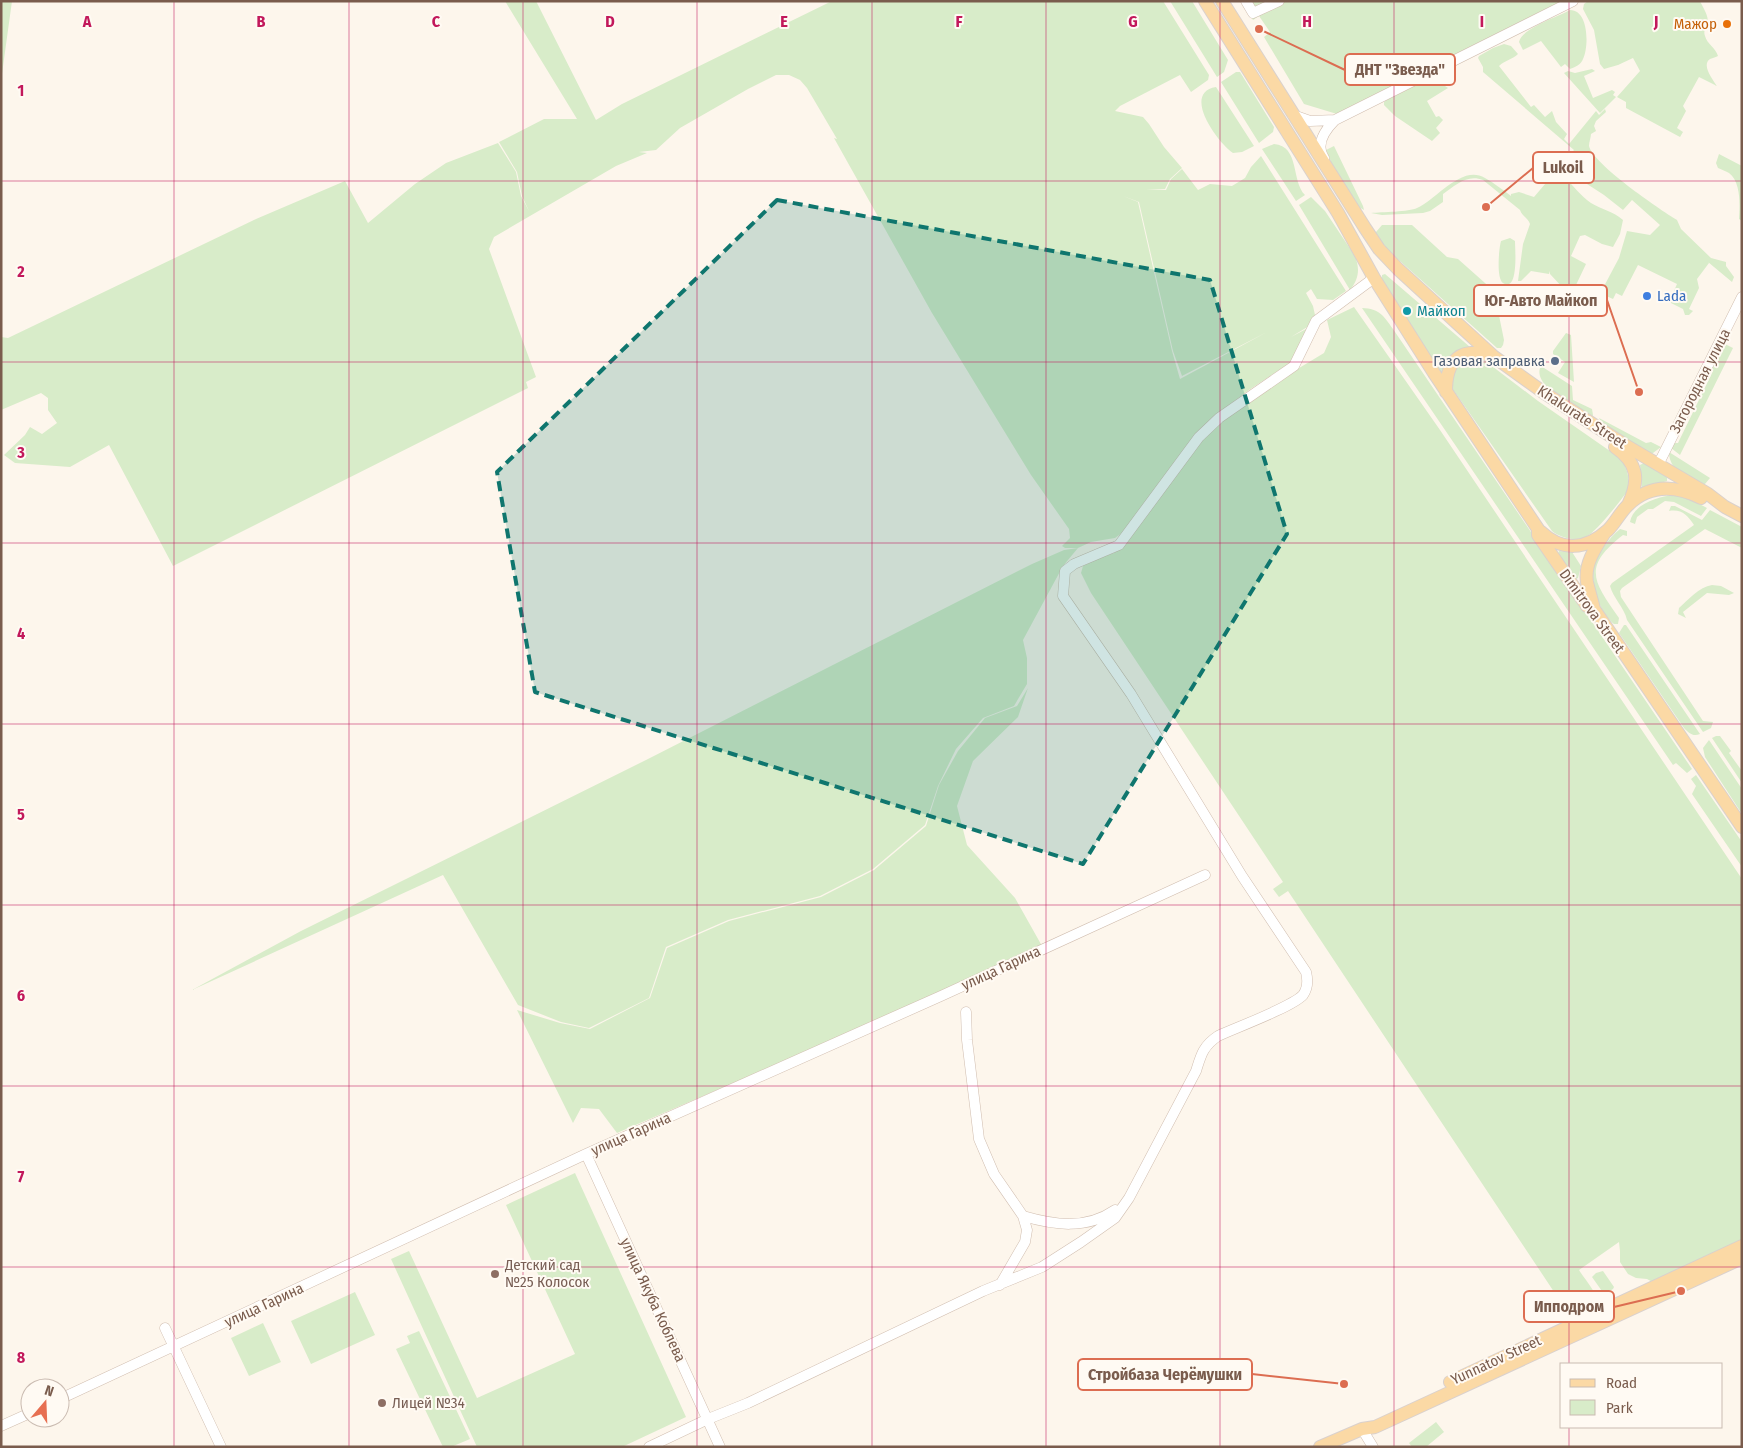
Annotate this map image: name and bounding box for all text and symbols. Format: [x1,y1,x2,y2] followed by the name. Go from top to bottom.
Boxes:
[82,12,92,31] text: A
[257,12,266,31] text: B
[432,12,441,31] text: C
[605,12,615,31] text: D
[780,12,788,31] text: E
[955,12,963,31] text: F
[1128,12,1138,31] text: G
[1302,12,1312,31] text: H
[1480,12,1484,31] text: I
[1653,12,1658,31] text: J
[1674,15,1717,33] place label: Мажор
[1721,18,1733,30] marker: Мажор
[1345,54,1455,85] callout: ДНТ "Звезда"
[1354,60,1445,79] text: ДНТ "Звезда"
[18,81,24,100] text: 1
[1533,152,1594,183] callout: Lukoil
[1543,158,1584,177] text: Lukoil
[16,262,25,281] text: 2
[1474,285,1607,316] callout: Юг-Авто Майкоп
[1657,287,1686,305] place label: Lada
[1641,290,1653,302] marker: Lada
[1485,291,1597,310] text: Юг-Авто Майкоп
[1417,302,1466,320] place label: Майкоп
[1401,305,1413,317] marker: Майкоп
[1666,326,1734,436] street label: Загородная улица
[1433,352,1545,370] place label: Газовая заправка
[1549,355,1561,367] marker: Газовая заправка
[1534,382,1630,453] street label: Khakurate Street
[16,443,25,462] text: 3
[1555,565,1629,657] street label: Dimitrova Street
[17,624,25,643] text: 4
[17,805,25,824] text: 5
[959,942,1043,994] street label: улица Гарина
[17,986,25,1005] text: 6
[588,1108,674,1160] street label: улица Гарина
[18,1167,25,1186] text: 7
[616,1235,690,1365] street label: улица Якуба Коблева
[504,1256,589,1291] place label: Детский сад №25 Колосок
[489,1268,501,1280] marker: Детский сад №25 Колосок
[222,1279,306,1331] street label: улица Гарина
[1524,1291,1614,1322] callout: Ипподром
[1534,1297,1604,1316] text: Ипподром
[1448,1331,1544,1389] street label: Yunnatov Street
[17,1348,26,1367] text: 8
[1078,1359,1252,1390] callout: Стройбаза Черёмушки
[1560,1363,1723,1428] legend
[1088,1365,1242,1384] text: Стройбаза Черёмушки
[1606,1374,1637,1392] text: Road
[20,1378,70,1428] north arrow
[42,1382,56,1401] text: N
[392,1394,465,1412] place label: Лицей №34
[376,1397,388,1409] marker: Лицей №34
[1606,1399,1633,1417] text: Park

